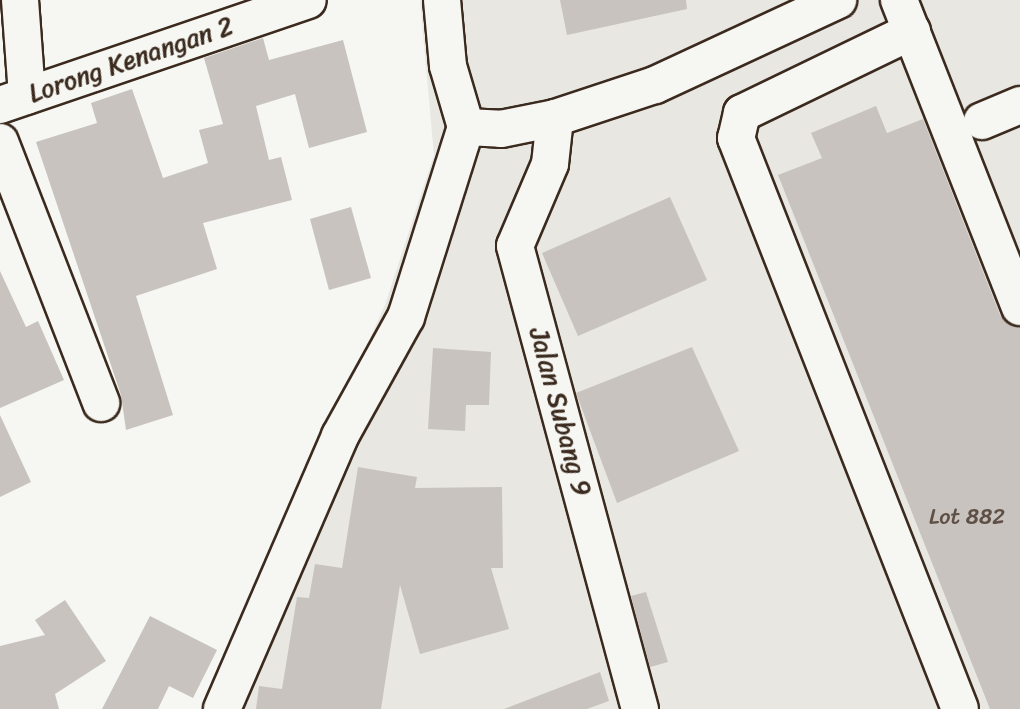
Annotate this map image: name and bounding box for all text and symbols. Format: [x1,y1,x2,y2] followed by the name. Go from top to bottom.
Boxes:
[24,10,238,110] street label: Lorong Kenangan 2
[522,324,598,500] street label: Jalan Subang 9
[929,504,1005,530] house number: Lot 882

